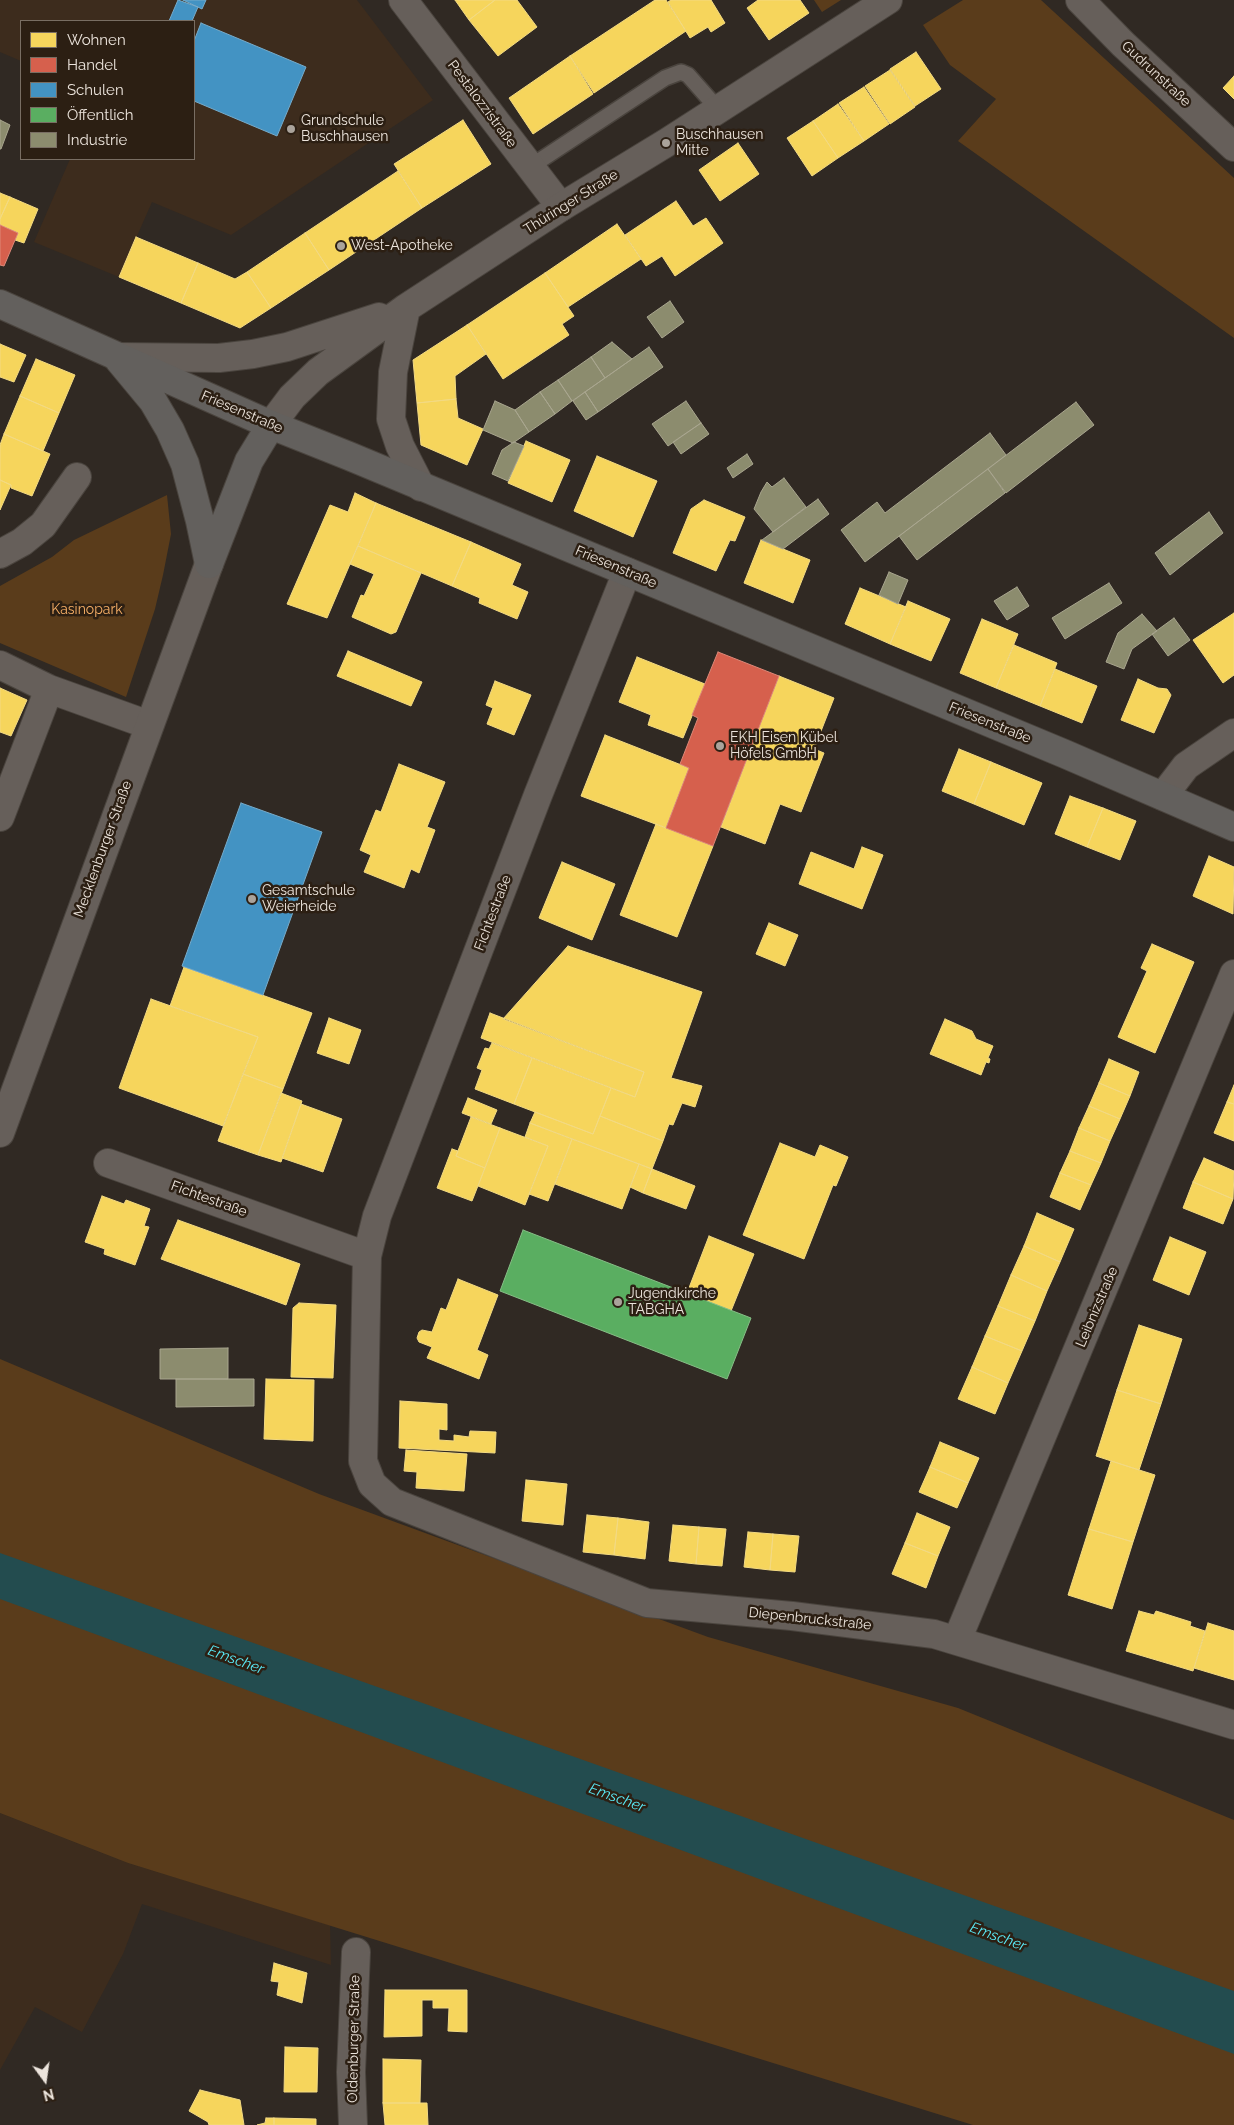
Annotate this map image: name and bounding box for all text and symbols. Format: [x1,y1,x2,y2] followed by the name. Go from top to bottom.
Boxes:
[20,20,195,160] legend
[67,31,126,49] text: Wohnen
[1118,38,1194,110] street label: Gudrunstraße
[67,56,117,74] text: Handel
[444,57,520,151] street label: Pestalozzistraße
[67,81,124,99] text: Schulen
[67,106,134,124] text: Öffentlich
[301,113,388,146] place label: Grundschule Buschhausen
[285,123,297,135] marker: Grundschule Buschhausen
[676,127,763,160] place label: Buschhausen Mitte
[67,131,127,149] text: Industrie
[660,137,672,149] marker: Buschhausen Mitte
[521,166,621,238] street label: Thüringer Straße
[351,238,453,254] place label: West-Apotheke
[335,240,347,252] marker: West-Apotheke
[199,387,285,437] street label: Friesenstraße
[573,542,659,592] street label: Friesenstraße
[51,602,123,618] park label: Kasinopark
[947,699,1033,747] street label: Friesenstraße
[730,730,837,762] place label: EKH Eisen Kübel Höfels GmbH
[714,740,726,752] marker: EKH Eisen Kübel Höfels GmbH
[70,778,136,920] street label: Mecklenburger Straße
[471,873,515,953] street label: Fichtestraße
[262,883,355,916] place label: Gesamtschule Weierheide
[246,893,258,905] marker: Gesamtschule Weierheide
[169,1177,249,1221] street label: Fichtestraße
[1072,1264,1122,1350] street label: Leibnizstraße
[628,1286,716,1318] place label: Jugendkirche TABGHA
[612,1296,624,1308] marker: Jugendkirche TABGHA
[748,1604,872,1634] street label: Diepenbruckstraße
[206,1642,266,1678] water label: Emscher
[587,1780,647,1816] water label: Emscher
[968,1919,1028,1955] water label: Emscher
[344,1975,364,2103] street label: Oldenburger Straße
[20,2055,70,2105] north arrow
[42,2085,56,2104] text: N

